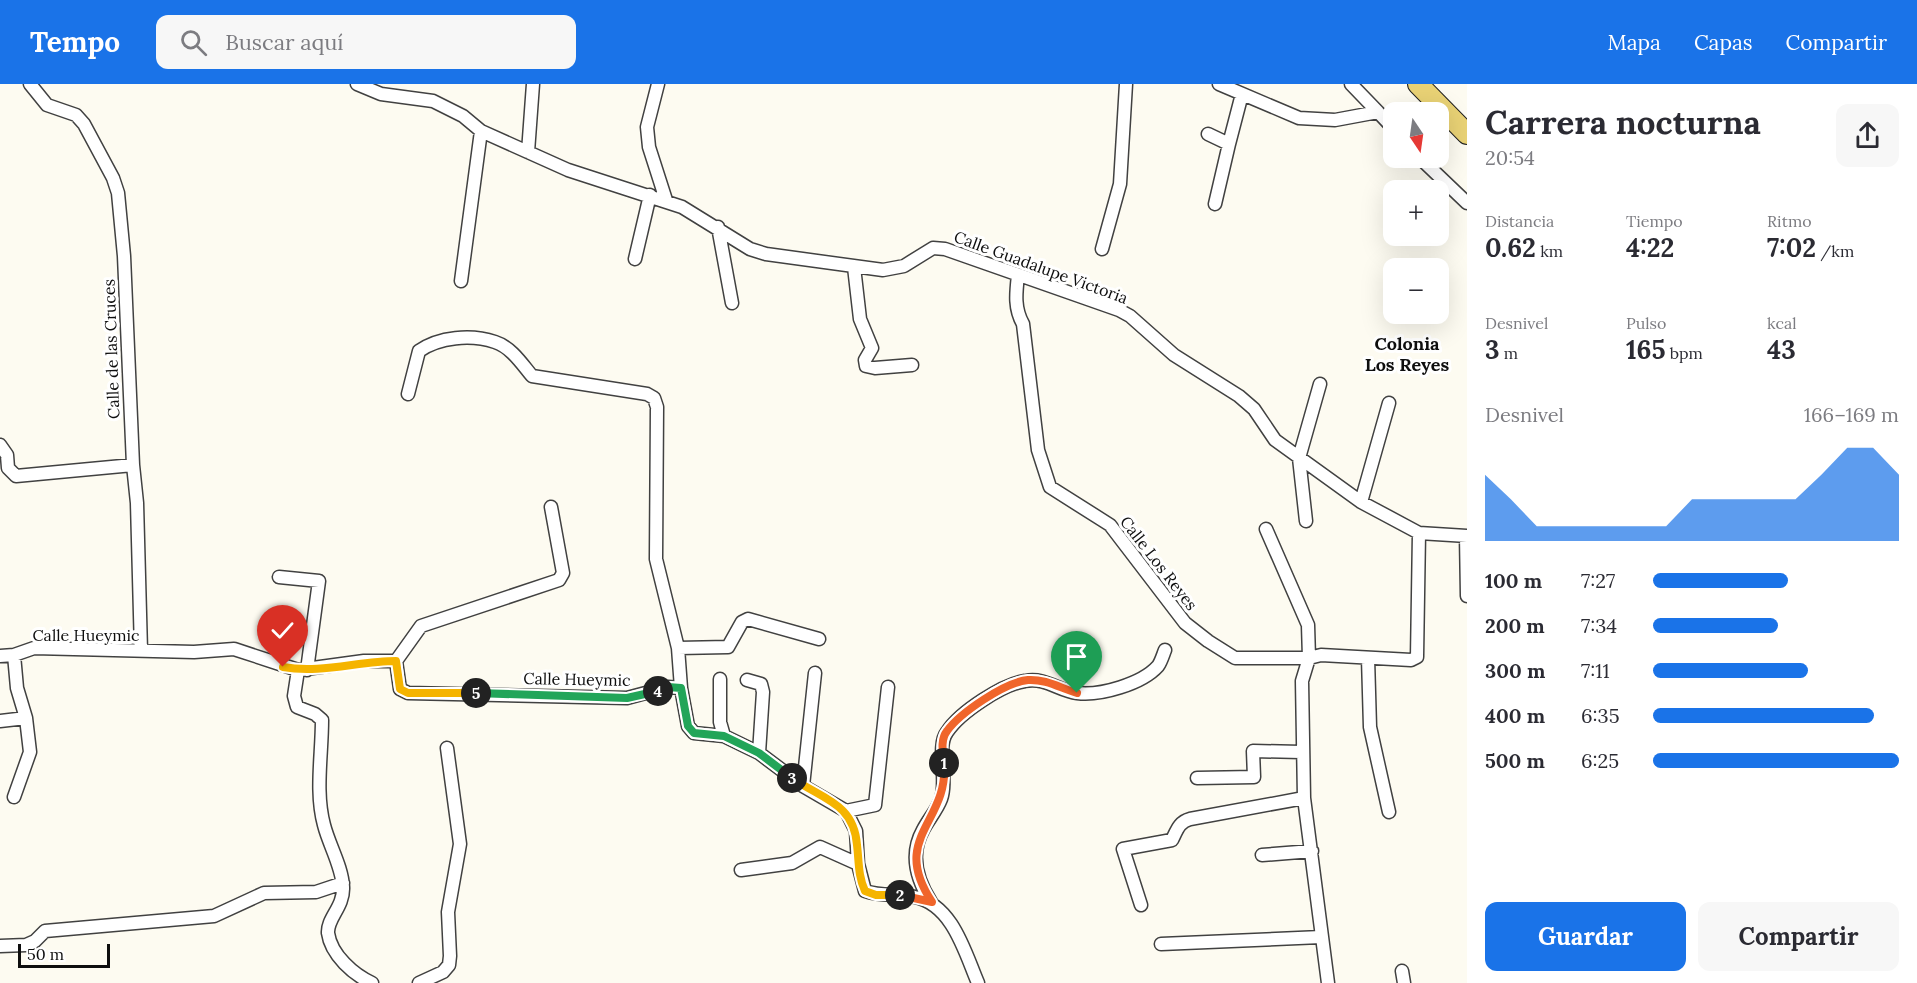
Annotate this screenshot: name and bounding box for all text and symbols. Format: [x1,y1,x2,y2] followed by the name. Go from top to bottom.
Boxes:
[156,15,576,69] search box
[30,24,120,60] text: Tempo
[177,26,210,59] icon: search
[225,28,344,56] text: Buscar aquí
[1607,29,1661,56] text: Mapa
[1694,29,1753,56] text: Capas
[1786,29,1887,56] text: Compartir
[1485,101,1761,143] text: Carrera nocturna
[1383,102,1449,168] north arrow
[1383,102,1449,324] map controls
[1836,104,1899,167] button: share
[1485,145,1535,170] text: 20:54
[1383,180,1449,246] button: +
[1485,211,1554,231] text: Distancia
[1626,211,1683,231] text: Tiempo
[1767,211,1812,231] text: Ritmo
[951,226,1131,308] street label: Calle Guadalupe Victoria
[1485,231,1536,264] text: 0.62
[1626,231,1674,264] text: 4:22
[1767,231,1816,264] text: 7:02
[1536,241,1563,261] text: km
[1816,241,1854,261] text: /km
[1383,258,1449,324] button: −
[99,279,123,419] street label: Calle de las Cruces
[1485,313,1548,333] text: Desnivel
[1626,313,1666,333] text: Pulso
[1767,313,1797,333] text: kcal
[1365,332,1449,376] district label: Colonia Los Reyes
[1485,333,1500,366] text: 3
[1626,333,1666,366] text: 165
[1767,333,1796,366] text: 43
[1500,343,1518,363] text: m
[1666,343,1703,363] text: bpm
[1485,402,1564,427] text: Desnivel
[1804,402,1899,427] text: 166–169 m
[1116,512,1202,614] street label: Calle Los Reyes
[1485,568,1542,593] text: 100 m
[1581,568,1615,593] text: 7:27
[257,605,308,667] pin
[1485,613,1545,638] text: 200 m
[1581,613,1617,638] text: 7:34
[266,614,299,647] icon: check
[32,625,140,645] street label: Calle Hueymic
[1051,631,1102,693] pin
[1060,640,1093,673] icon: arrive
[1485,658,1545,683] text: 300 m
[1581,658,1610,683] text: 7:11
[523,668,631,690] street label: Calle Hueymic
[643,676,673,706] pin: 4
[461,678,491,708] pin: 5
[654,681,662,701] text: 4
[472,683,480,703] text: 5
[1485,703,1545,728] text: 400 m
[1581,703,1620,728] text: 6:35
[929,748,959,778] pin: 1
[1485,748,1545,773] text: 500 m
[1581,748,1619,773] text: 6:25
[941,753,947,773] text: 1
[777,763,807,793] pin: 3
[788,768,796,788] text: 3
[885,880,915,910] pin: 2
[896,885,904,905] text: 2
[1485,902,1686,971] button: Guardar
[1698,902,1899,971] button: Compartir
[18,941,110,968] scale bar
[27,944,64,964] text: 50 m

